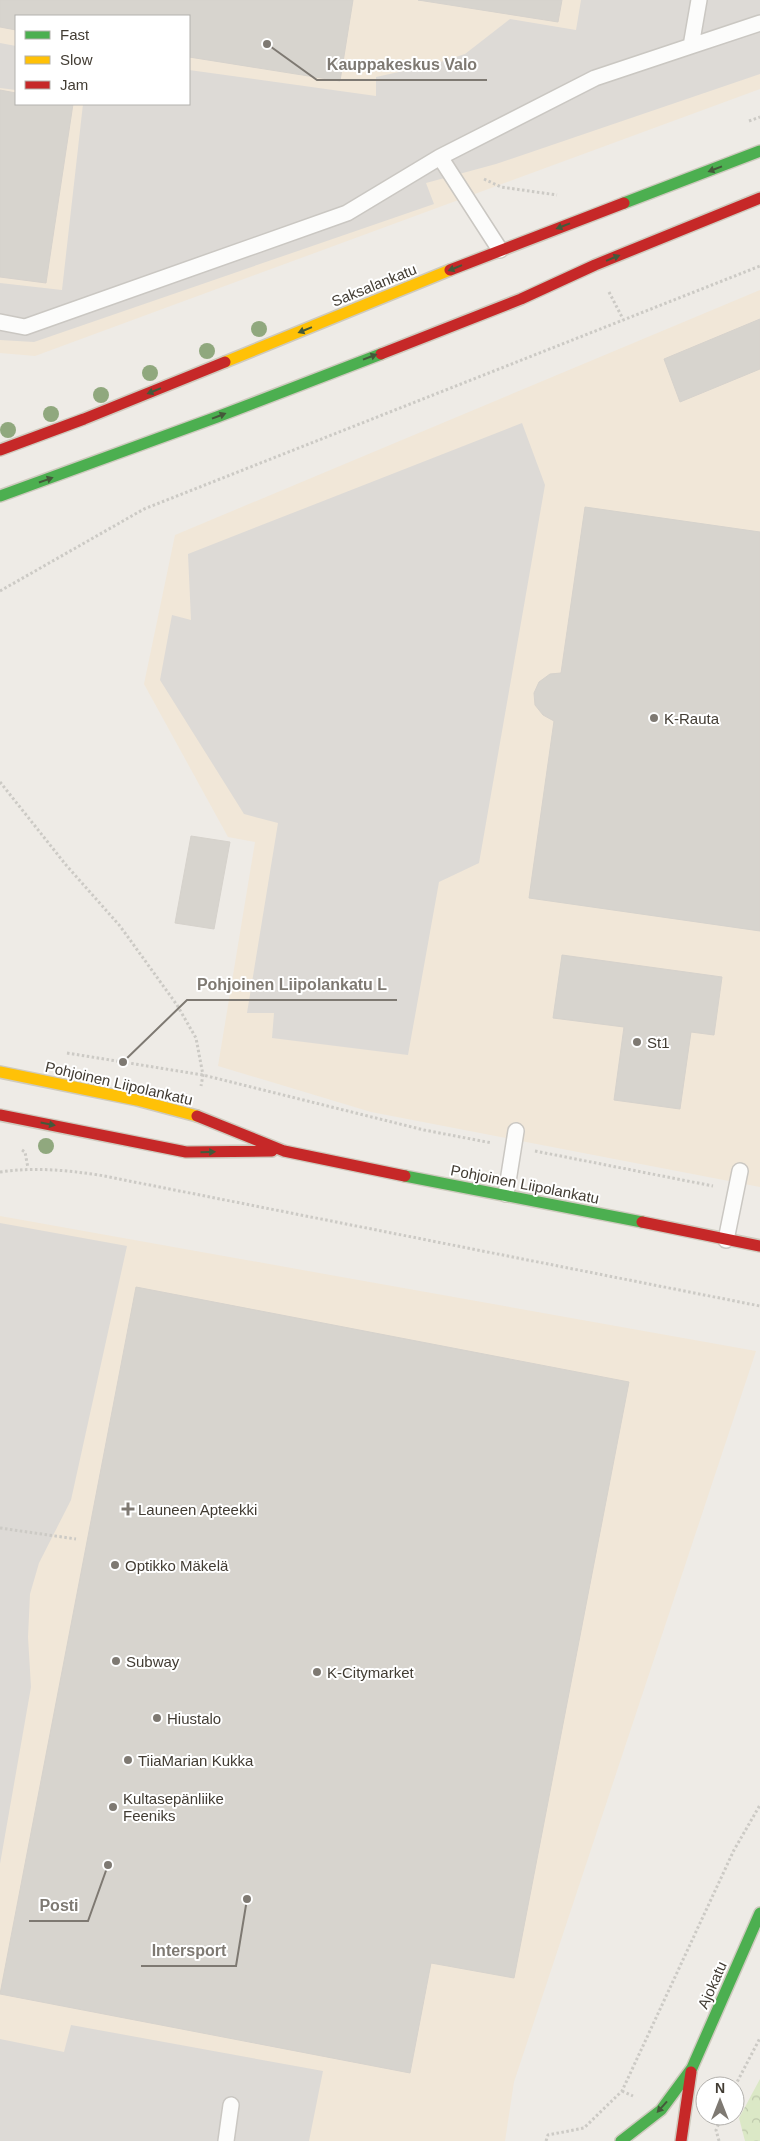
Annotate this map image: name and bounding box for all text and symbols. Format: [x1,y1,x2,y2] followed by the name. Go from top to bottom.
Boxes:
[15,15,190,105] legend
[60,26,90,43] text: Fast
[317,49,487,80] callout: Kauppakeskus Valo
[60,51,93,68] text: Slow
[327,56,477,73] text: Kauppakeskus Valo
[60,76,88,93] text: Jam
[707,166,722,173] one-way arrow
[555,223,570,230] one-way arrow
[606,253,620,261] one-way arrow
[329,260,419,310] street label: Saksalankatu
[448,265,462,273] one-way arrow
[297,327,312,334] one-way arrow
[363,353,377,361] one-way arrow
[146,387,161,395] one-way arrow
[211,412,226,419] one-way arrow
[39,476,54,484] one-way arrow
[664,710,720,727] place label: K-Rauta
[648,712,660,724] marker: K-Rauta
[187,969,397,1000] callout: Pohjoinen Liipolankatu L
[197,976,387,993] text: Pohjoinen Liipolankatu L
[647,1034,670,1051] place label: St1
[631,1036,643,1048] marker: St1
[44,1058,194,1108] street label: Pohjoinen Liipolankatu
[40,1120,55,1128] one-way arrow
[200,1148,216,1156] one-way arrow
[449,1161,601,1207] street label: Pohjoinen Liipolankatu
[138,1501,257,1518] place label: Launeen Apteekki
[122,1503,134,1515] marker: Launeen Apteekki
[125,1557,229,1574] place label: Optikko Mäkelä
[109,1559,121,1571] marker: Optikko Mäkelä
[126,1653,180,1670] place label: Subway
[110,1655,122,1667] marker: Subway
[327,1664,415,1681] place label: K-Citymarket
[311,1666,323,1678] marker: K-Citymarket
[167,1710,221,1727] place label: Hiustalo
[151,1712,163,1724] marker: Hiustalo
[138,1752,254,1769] place label: TiiaMarian Kukka
[122,1754,134,1766] marker: TiiaMarian Kukka
[123,1790,224,1824] place label: Kultasepänliike Feeniks
[107,1801,119,1813] marker: Kultasepänliike Feeniks
[29,1890,88,1921] callout: Posti
[39,1897,79,1914] text: Posti
[141,1935,236,1966] callout: Intersport
[152,1942,227,1959] text: Intersport
[694,1959,730,2011] street label: Ajokatu
[695,2076,745,2126] north arrow
[715,2080,725,2096] text: N
[656,2100,668,2112] one-way arrow

